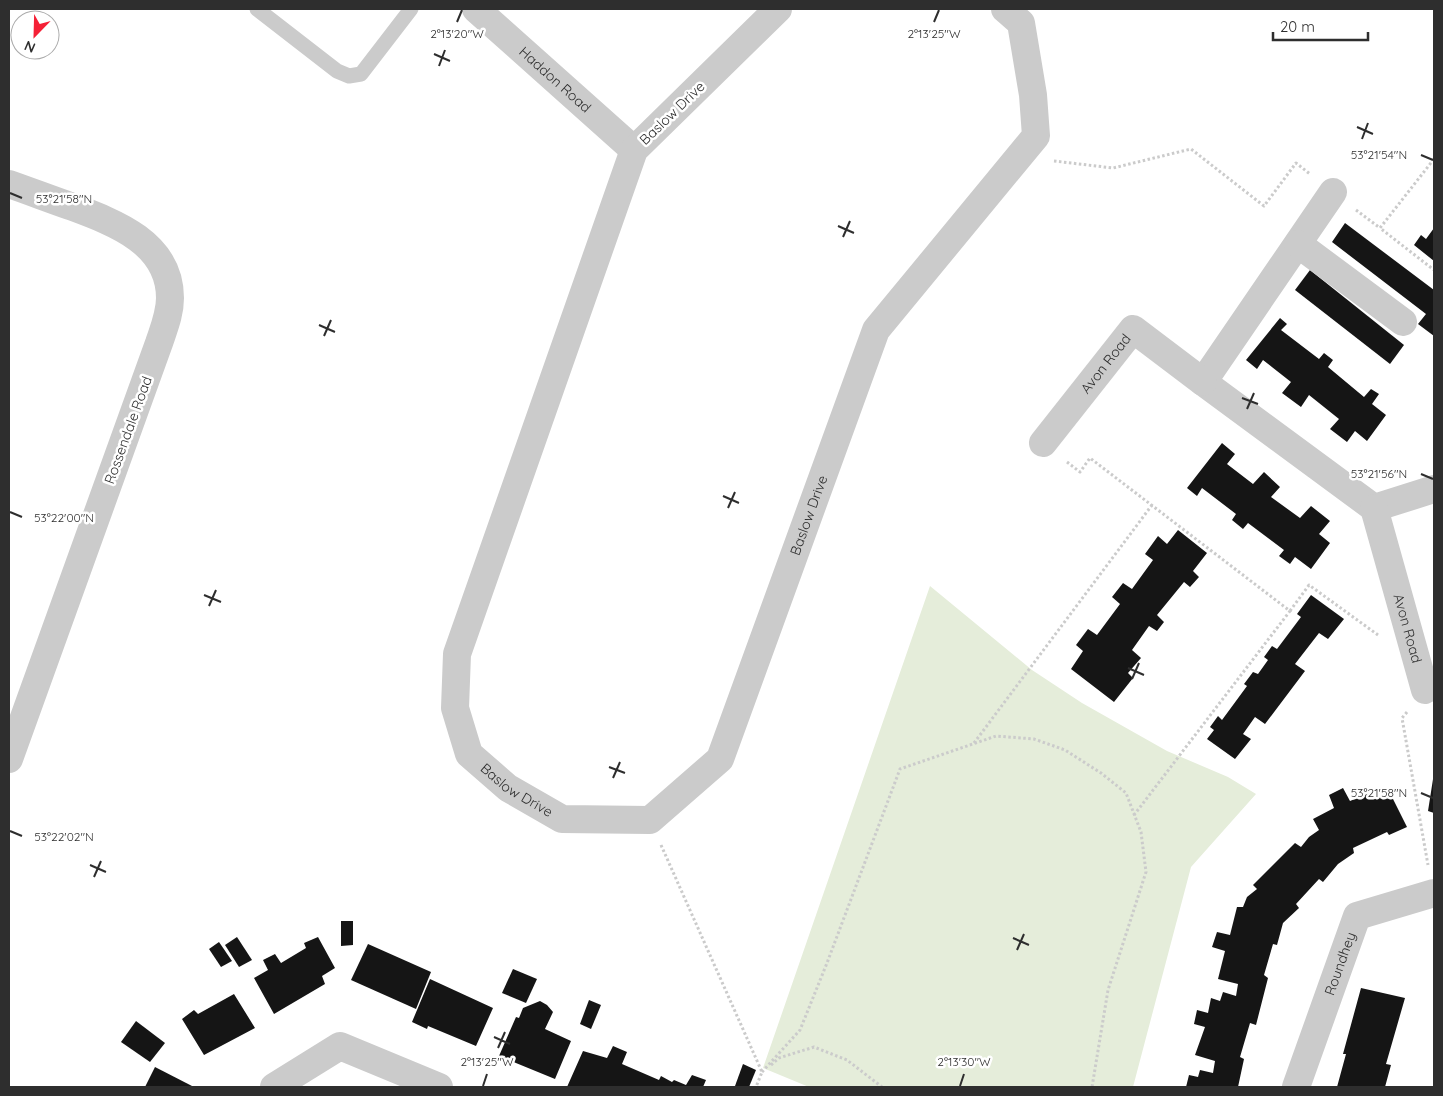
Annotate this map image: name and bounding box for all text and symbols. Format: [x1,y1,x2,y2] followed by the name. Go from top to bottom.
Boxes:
[10,10,60,60] north arrow
[1273,10,1368,42] scale bar
[1280,17,1315,36] text: 20 m
[430,26,484,41] text: 2°13'20"W
[907,26,961,41] text: 2°13'25"W
[22,37,38,57] text: N
[515,43,595,116] street label: Haddon Road
[636,77,708,149] street label: Baslow Drive
[1351,147,1407,162] text: 53°21'54"N
[36,191,92,206] text: 53°21'58"N
[1076,330,1135,397] street label: Avon Road
[100,374,156,486] street label: Rossendale Road
[1351,466,1407,481] text: 53°21'56"N
[786,473,831,558] street label: Baslow Drive
[34,510,94,525] text: 53°22'00"N
[1389,592,1426,665] street label: Avon Road
[477,759,556,821] street label: Baslow Drive
[1351,785,1407,800] text: 53°21'58"N
[34,829,94,844] text: 53°22'02"N
[1320,929,1360,998] street label: Roundhey
[460,1054,514,1069] text: 2°13'25"W
[937,1054,991,1069] text: 2°13'30"W

